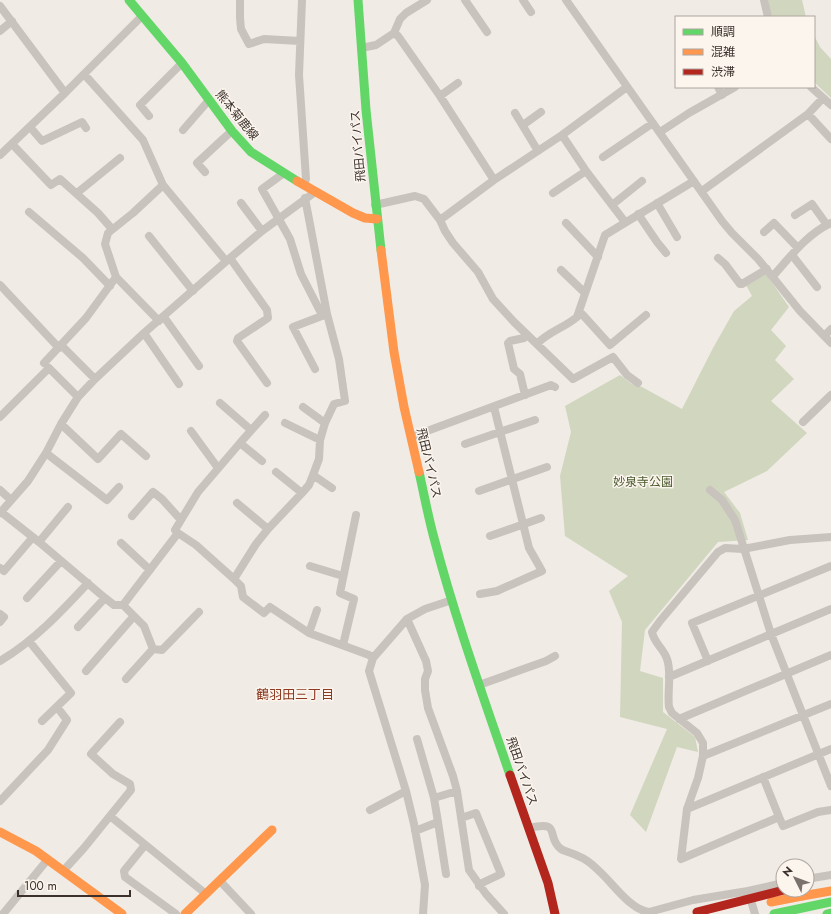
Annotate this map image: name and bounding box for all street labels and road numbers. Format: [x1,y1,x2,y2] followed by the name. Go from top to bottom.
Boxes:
[211,86,263,144] street label: 熊本菊鹿線
[346,109,370,183] street label: 飛田バイパス
[412,426,446,500] street label: 飛田バイパス
[502,734,542,808] street label: 飛田バイパス

